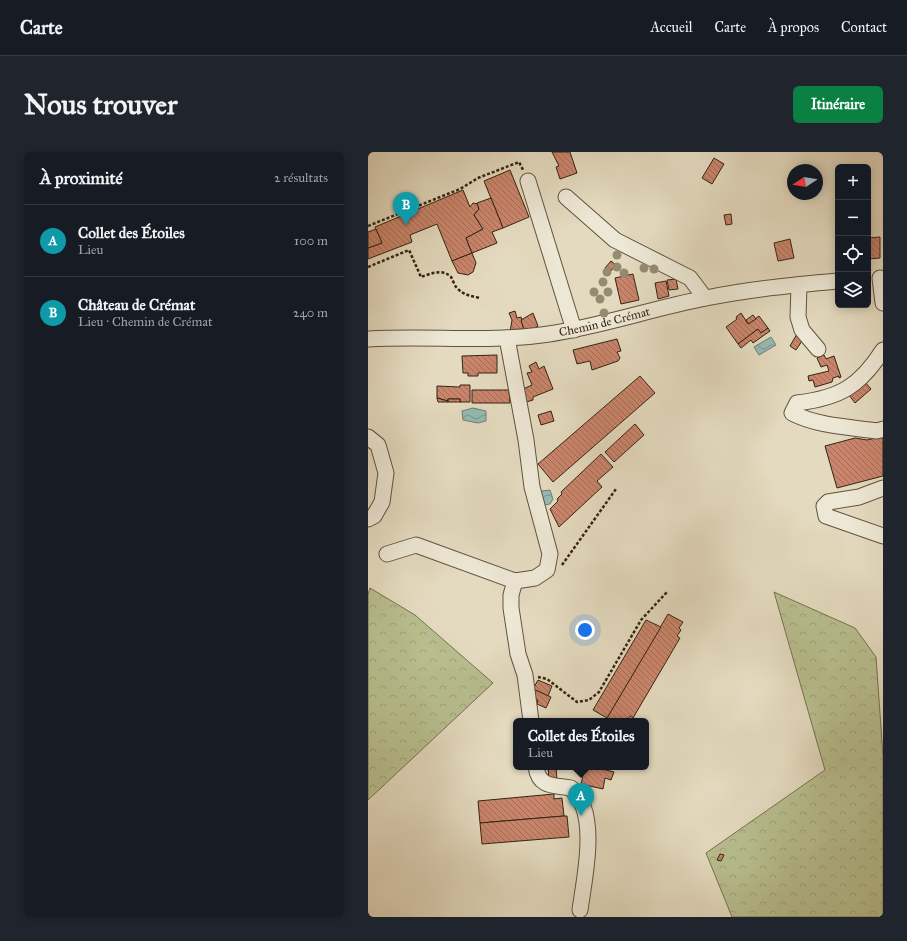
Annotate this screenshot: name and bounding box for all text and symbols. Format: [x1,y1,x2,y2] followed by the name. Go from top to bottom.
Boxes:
[20,16,63,39] text: Carte
[650,19,693,36] text: Accueil
[715,19,746,36] text: Carte
[768,19,819,36] text: À propos
[841,19,887,36] text: Contact
[793,86,883,123] button: Itinéraire
[24,87,177,122] text: Nous trouver
[787,164,823,200] north arrow
[835,164,871,308] map controls
[835,164,871,200] button: +
[40,168,123,189] text: À proximité
[274,170,328,186] text: 2 résultats
[393,192,419,225] pin: B
[835,200,871,236] button: −
[78,224,185,242] text: Collet des Étoiles
[49,233,57,249] text: A
[294,233,328,249] text: 100 m
[835,236,871,272] button: locate
[78,242,103,258] text: Lieu
[835,272,871,308] button: layers
[78,296,195,314] text: Château de Crémat
[558,304,652,339] street label: Chemin de Crémat
[49,305,57,321] text: B
[293,305,328,321] text: 240 m
[78,314,213,330] text: Lieu · Chemin de Crémat
[575,620,595,640] your location
[513,718,649,770] popup
[528,727,634,745] text: Collet des Étoiles
[528,745,553,761] text: Lieu
[568,783,594,816] pin: A

